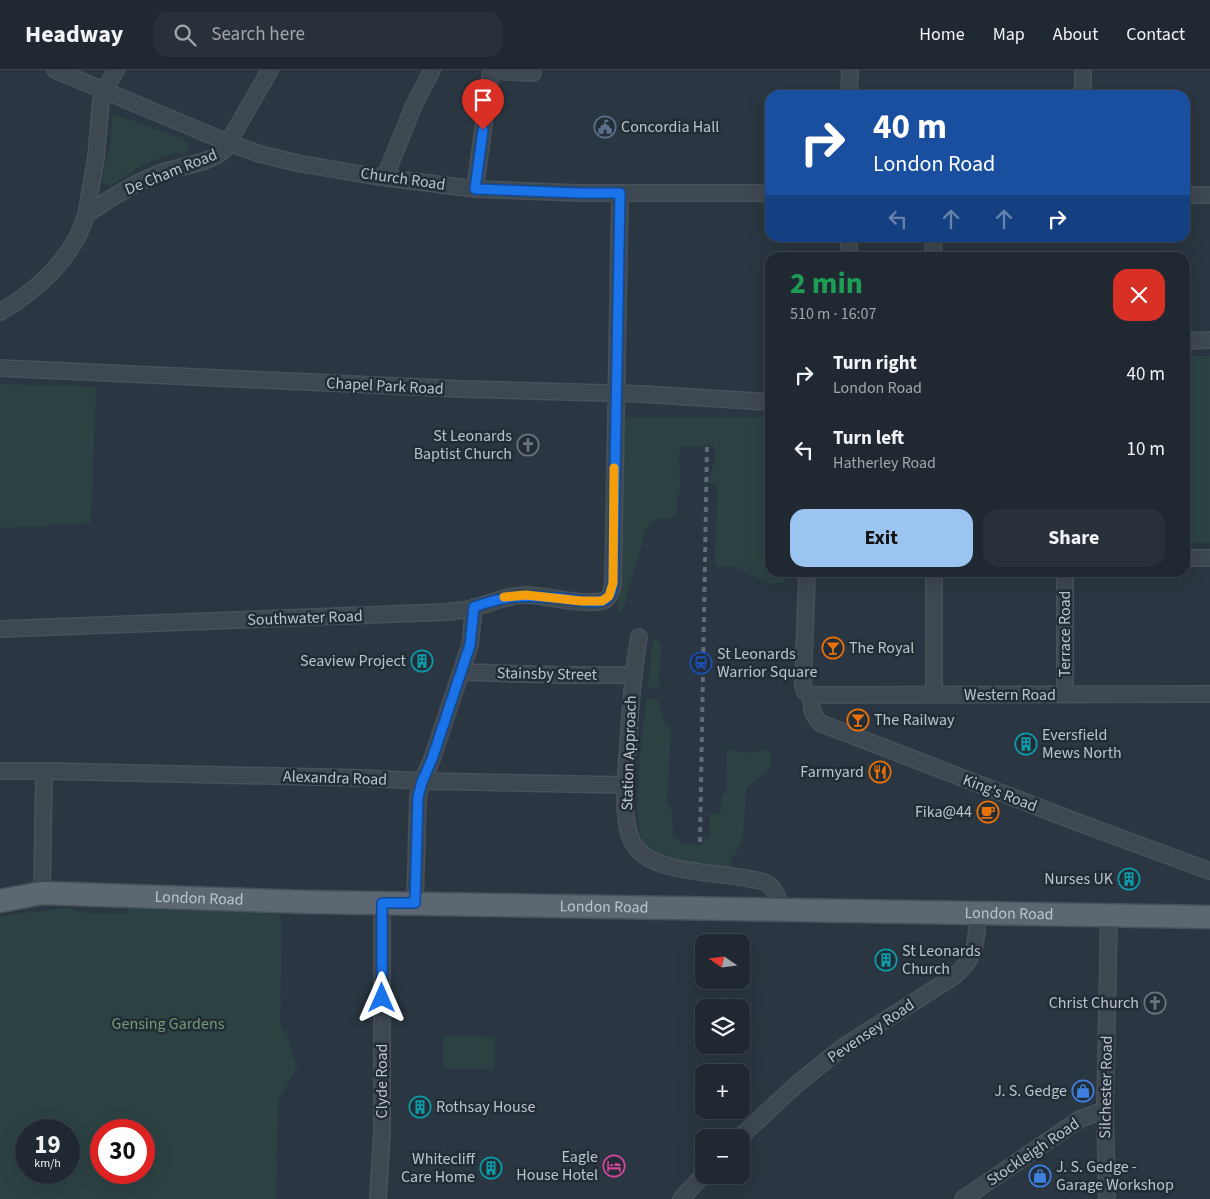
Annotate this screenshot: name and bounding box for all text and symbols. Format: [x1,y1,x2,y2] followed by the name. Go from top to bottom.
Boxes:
[153,12,503,57] search box
[25,17,123,52] text: Headway
[171,21,199,49] icon: search
[211,21,305,48] text: Search here
[919,22,965,47] text: Home
[993,22,1025,47] text: Map
[1053,22,1098,47] text: About
[1126,22,1185,47] text: Contact
[462,79,504,130] pin
[469,86,497,114] icon: arrive
[873,102,947,152] text: 40 m
[790,110,855,175] icon: right
[593,115,617,139] public building icon: Concordia Hall
[621,116,719,138] place label: Concordia Hall
[122,144,220,200] street label: De Cham Road
[873,148,995,180] text: London Road
[359,162,447,196] street label: Church Road
[884,205,912,233] icon: left
[937,205,965,233] icon: ahead
[990,205,1018,233] icon: ahead
[1043,205,1071,233] icon: right
[790,262,863,305] text: 2 min
[1113,269,1165,321] button: close
[790,303,877,325] text: 510 m · 16:07
[833,350,917,377] text: Turn right
[790,361,818,389] icon: right
[1127,361,1165,388] text: 40 m
[326,372,444,400] street label: Chapel Park Road
[833,377,922,399] text: London Road
[414,425,512,465] place label: St Leonards Baptist Church
[833,425,904,452] text: Turn left
[516,433,540,457] church icon: St Leonards Baptist Church
[790,436,818,464] icon: left
[1127,436,1165,463] text: 10 m
[833,452,936,474] text: Hatherley Road
[790,509,973,567] button: Exit
[983,509,1165,567] button: Share
[1054,591,1076,677] street label: Terrace Road
[247,605,363,631] street label: Southwater Road
[821,636,845,660] bar icon: The Royal
[849,637,914,659] place label: The Royal
[717,643,817,683] place label: St Leonards Warrior Square
[410,649,434,673] building icon: Seaview Project
[300,650,407,672] place label: Seaview Project
[689,651,713,675] station icon: St Leonards Warrior Square
[497,662,598,686] street label: Stainsby Street
[964,684,1056,706] street label: Western Road
[616,695,642,811] street label: Station Approach
[846,708,870,732] bar icon: The Railway
[874,709,955,731] place label: The Railway
[1042,724,1122,764] place label: Eversfield Mews North
[1014,732,1038,756] building icon: Eversfield Mews North
[868,760,892,784] restaurant icon: Farmyard
[800,761,864,783] place label: Farmyard
[283,765,387,791] street label: Alexandra Road
[960,769,1040,817] street label: King's Road
[976,800,1000,824] cafe icon: Fika@44
[915,801,972,823] place label: Fika@44
[1117,867,1141,891] building icon: Nurses UK
[1044,868,1114,890] place label: Nurses UK
[154,886,244,911] street label: London Road
[559,895,649,919] street label: London Road
[964,902,1054,925] street label: London Road
[695,934,750,989] north arrow
[695,934,750,1184] map controls
[902,940,981,980] place label: St Leonards Church
[874,948,898,972] building icon: St Leonards Church
[355,971,407,1023] position arrow
[1143,991,1167,1015] church icon: Christ Church
[1049,992,1139,1014] place label: Christ Church
[823,994,919,1068] street label: Pevensey Road
[695,999,750,1054] button: layers
[112,1013,225,1035] park label: Gensing Gardens
[1094,1035,1118,1139] street label: Silchester Road
[371,1044,393,1119] street label: Clyde Road
[695,1064,750,1119] button: +
[1071,1079,1095,1103] shop icon: J. S. Gedge
[994,1080,1067,1102] place label: J. S. Gedge
[408,1095,432,1119] building icon: Rothsay House
[436,1096,535,1118] place label: Rothsay House
[982,1113,1084,1191] street label: Stockleigh Road
[90,1119,155,1184] speed limit sign: 30
[34,1127,61,1163] text: 19
[695,1129,750,1184] button: −
[516,1146,598,1186] place label: Eagle House Hotel
[401,1148,476,1188] place label: Whitecliff Care Home
[602,1154,626,1178] hotel icon: Eagle House Hotel
[34,1155,61,1172] text: km/h
[479,1156,503,1180] building icon: Whitecliff Care Home
[1056,1156,1174,1196] place label: J. S. Gedge - Garage Workshop
[1028,1164,1052,1188] shop icon: J. S. Gedge - Garage Workshop

